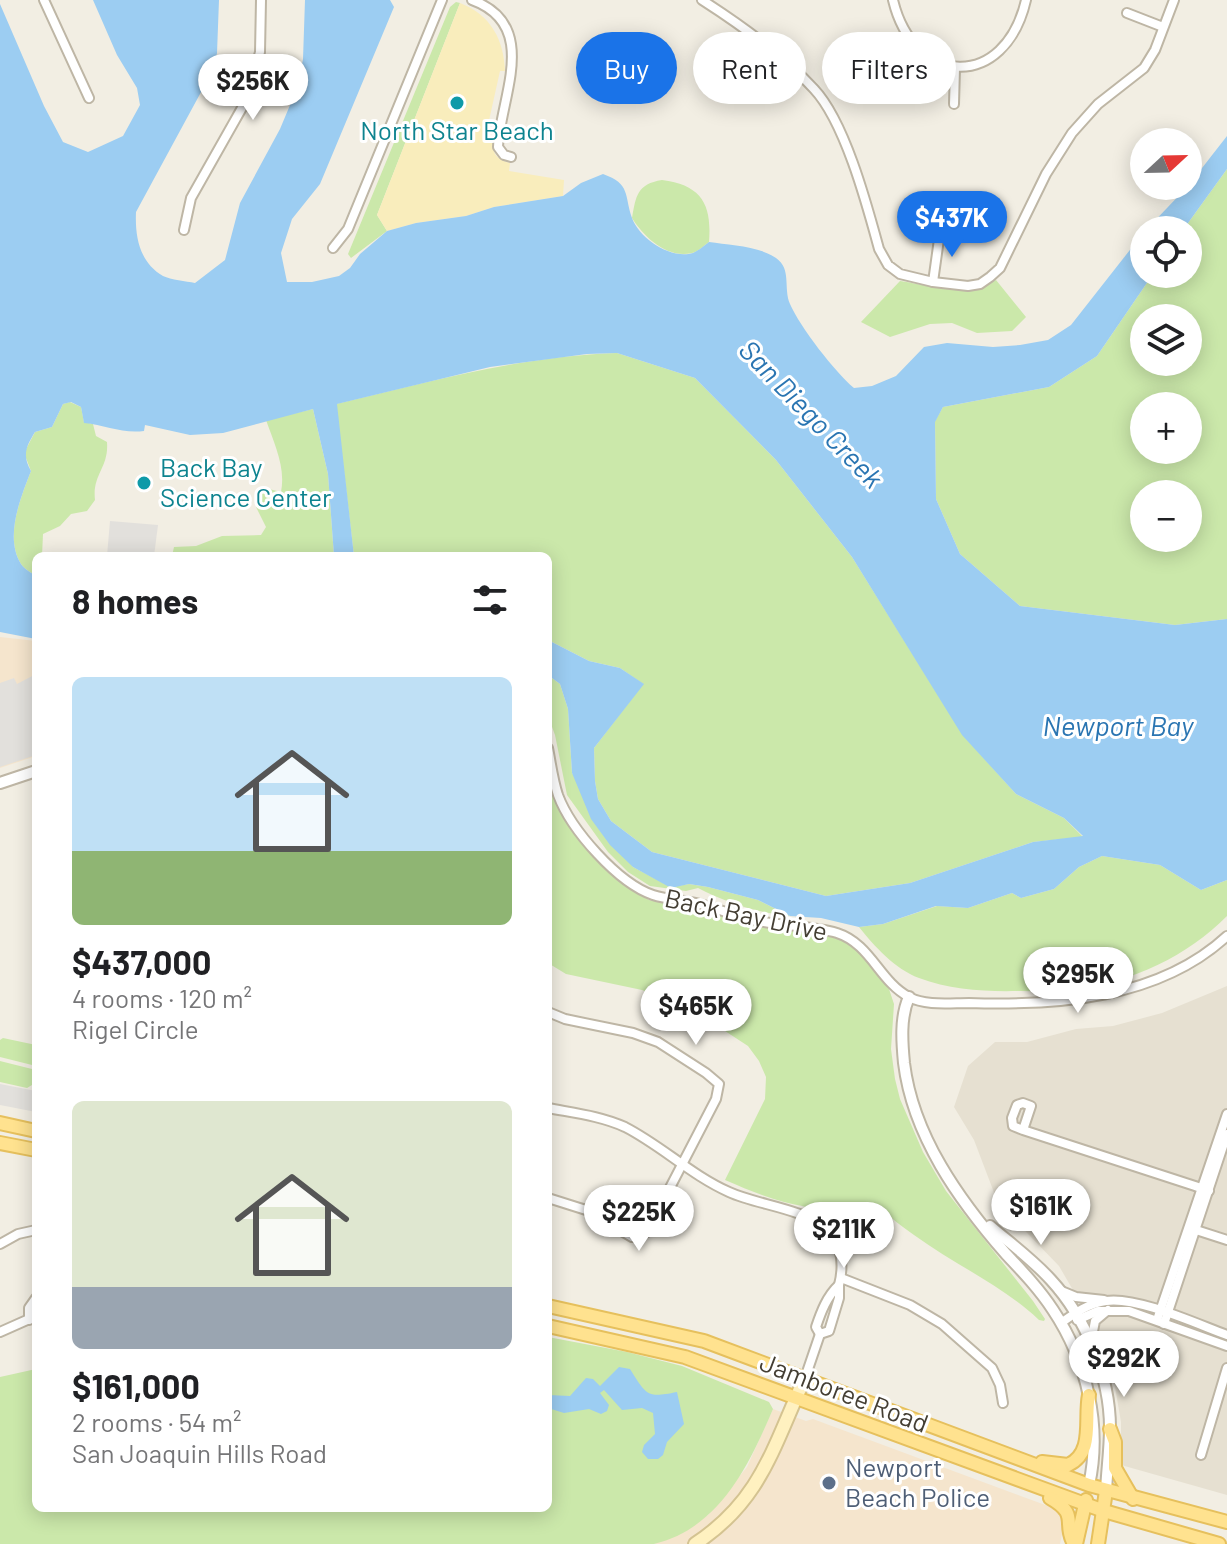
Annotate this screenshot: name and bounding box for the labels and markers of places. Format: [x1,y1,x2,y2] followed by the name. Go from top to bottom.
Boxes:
[197,54,309,122] pin: $256K
[448,94,466,112] marker: North Star Beach
[360,114,554,145] place label: North Star Beach
[896,191,1008,259] pin: $437K
[160,451,332,512] place label: Back Bay Science Center
[135,474,153,492] marker: Back Bay Science Center
[1022,947,1134,1015] pin: $295K
[640,979,752,1047] pin: $465K
[985,1179,1097,1247] pin: $161K
[583,1185,695,1253] pin: $225K
[788,1202,900,1270] pin: $211K
[1068,1331,1180,1399] pin: $292K
[845,1451,990,1512] place label: Newport Beach Police
[820,1474,838,1492] marker: Newport Beach Police

